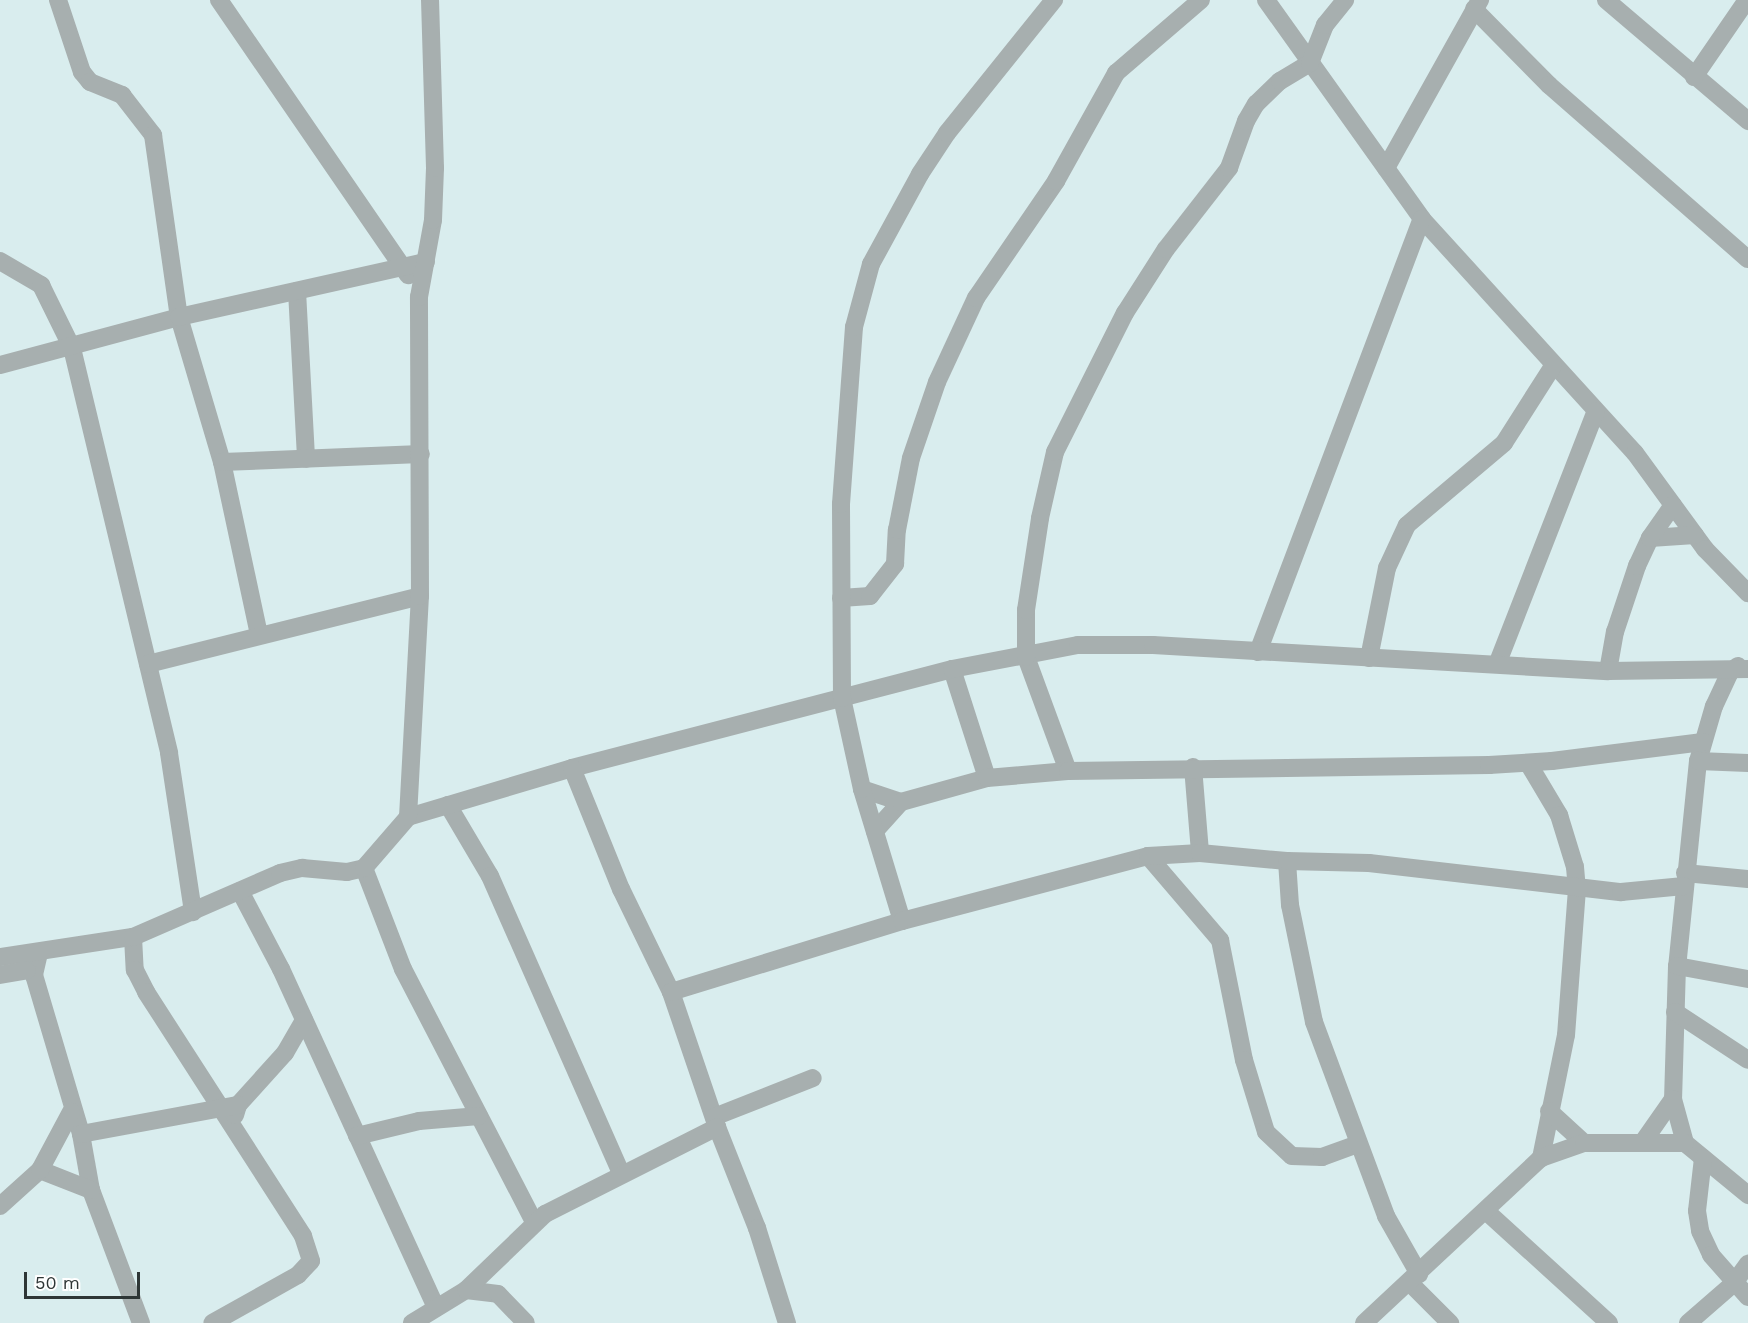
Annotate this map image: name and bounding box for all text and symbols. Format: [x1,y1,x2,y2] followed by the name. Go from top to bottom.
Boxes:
[27,1260,142,1298] scale bar
[35,1272,80,1293] text: 50 m

